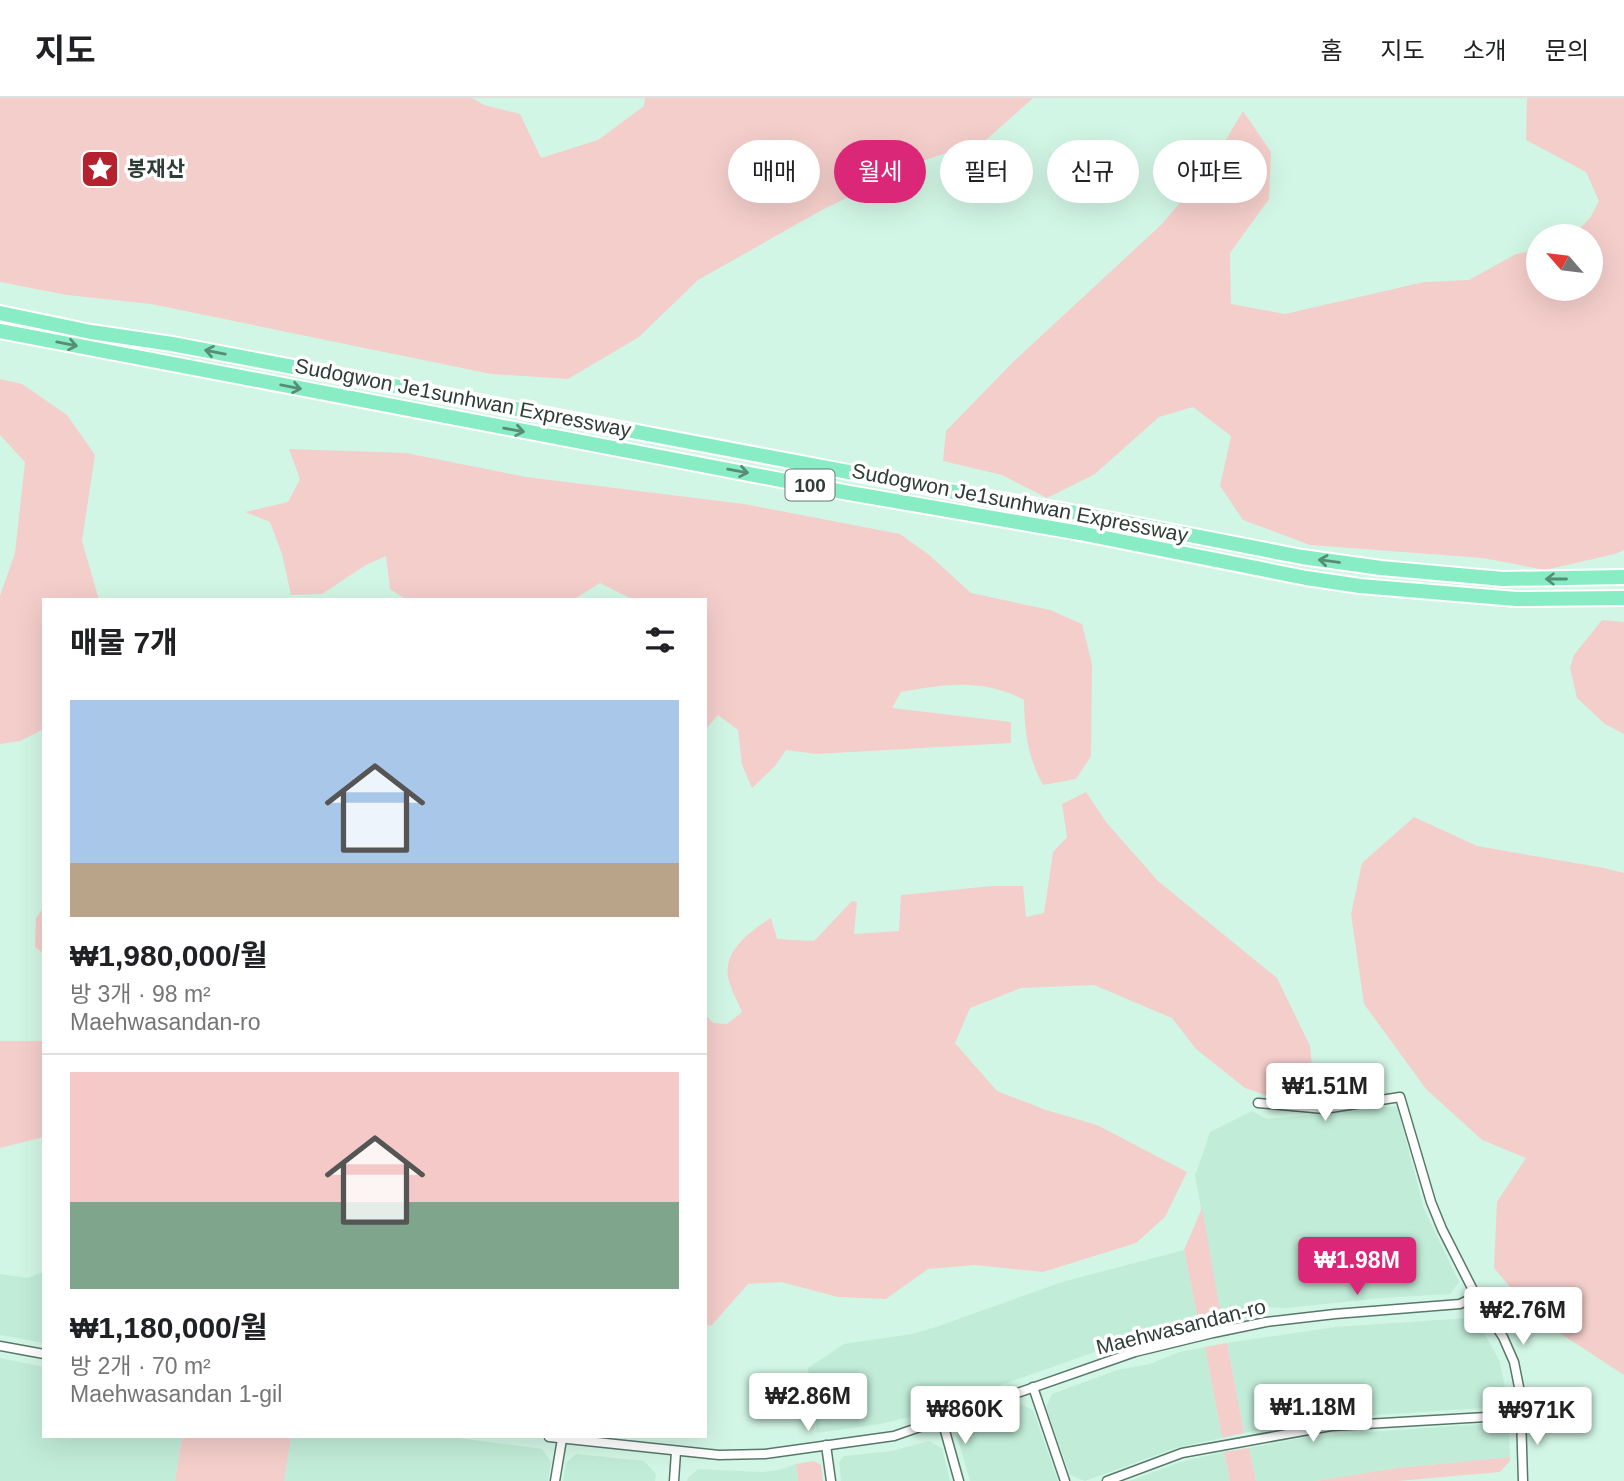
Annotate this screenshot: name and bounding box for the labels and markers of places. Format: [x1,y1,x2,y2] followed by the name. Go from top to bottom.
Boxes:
[79,148,121,190] place icon: 봉재산
[127,157,185,180] place label: 봉재산
[1268,1063,1382,1123] pin: ₩1.51M
[1300,1238,1414,1297] pin: ₩1.98M
[1466,1288,1580,1347] pin: ₩2.76M
[751,1374,865,1433] pin: ₩2.86M
[1256,1384,1370,1444] pin: ₩1.18M
[916,1386,1014,1446] pin: ₩860K
[1488,1388,1586,1447] pin: ₩971K

